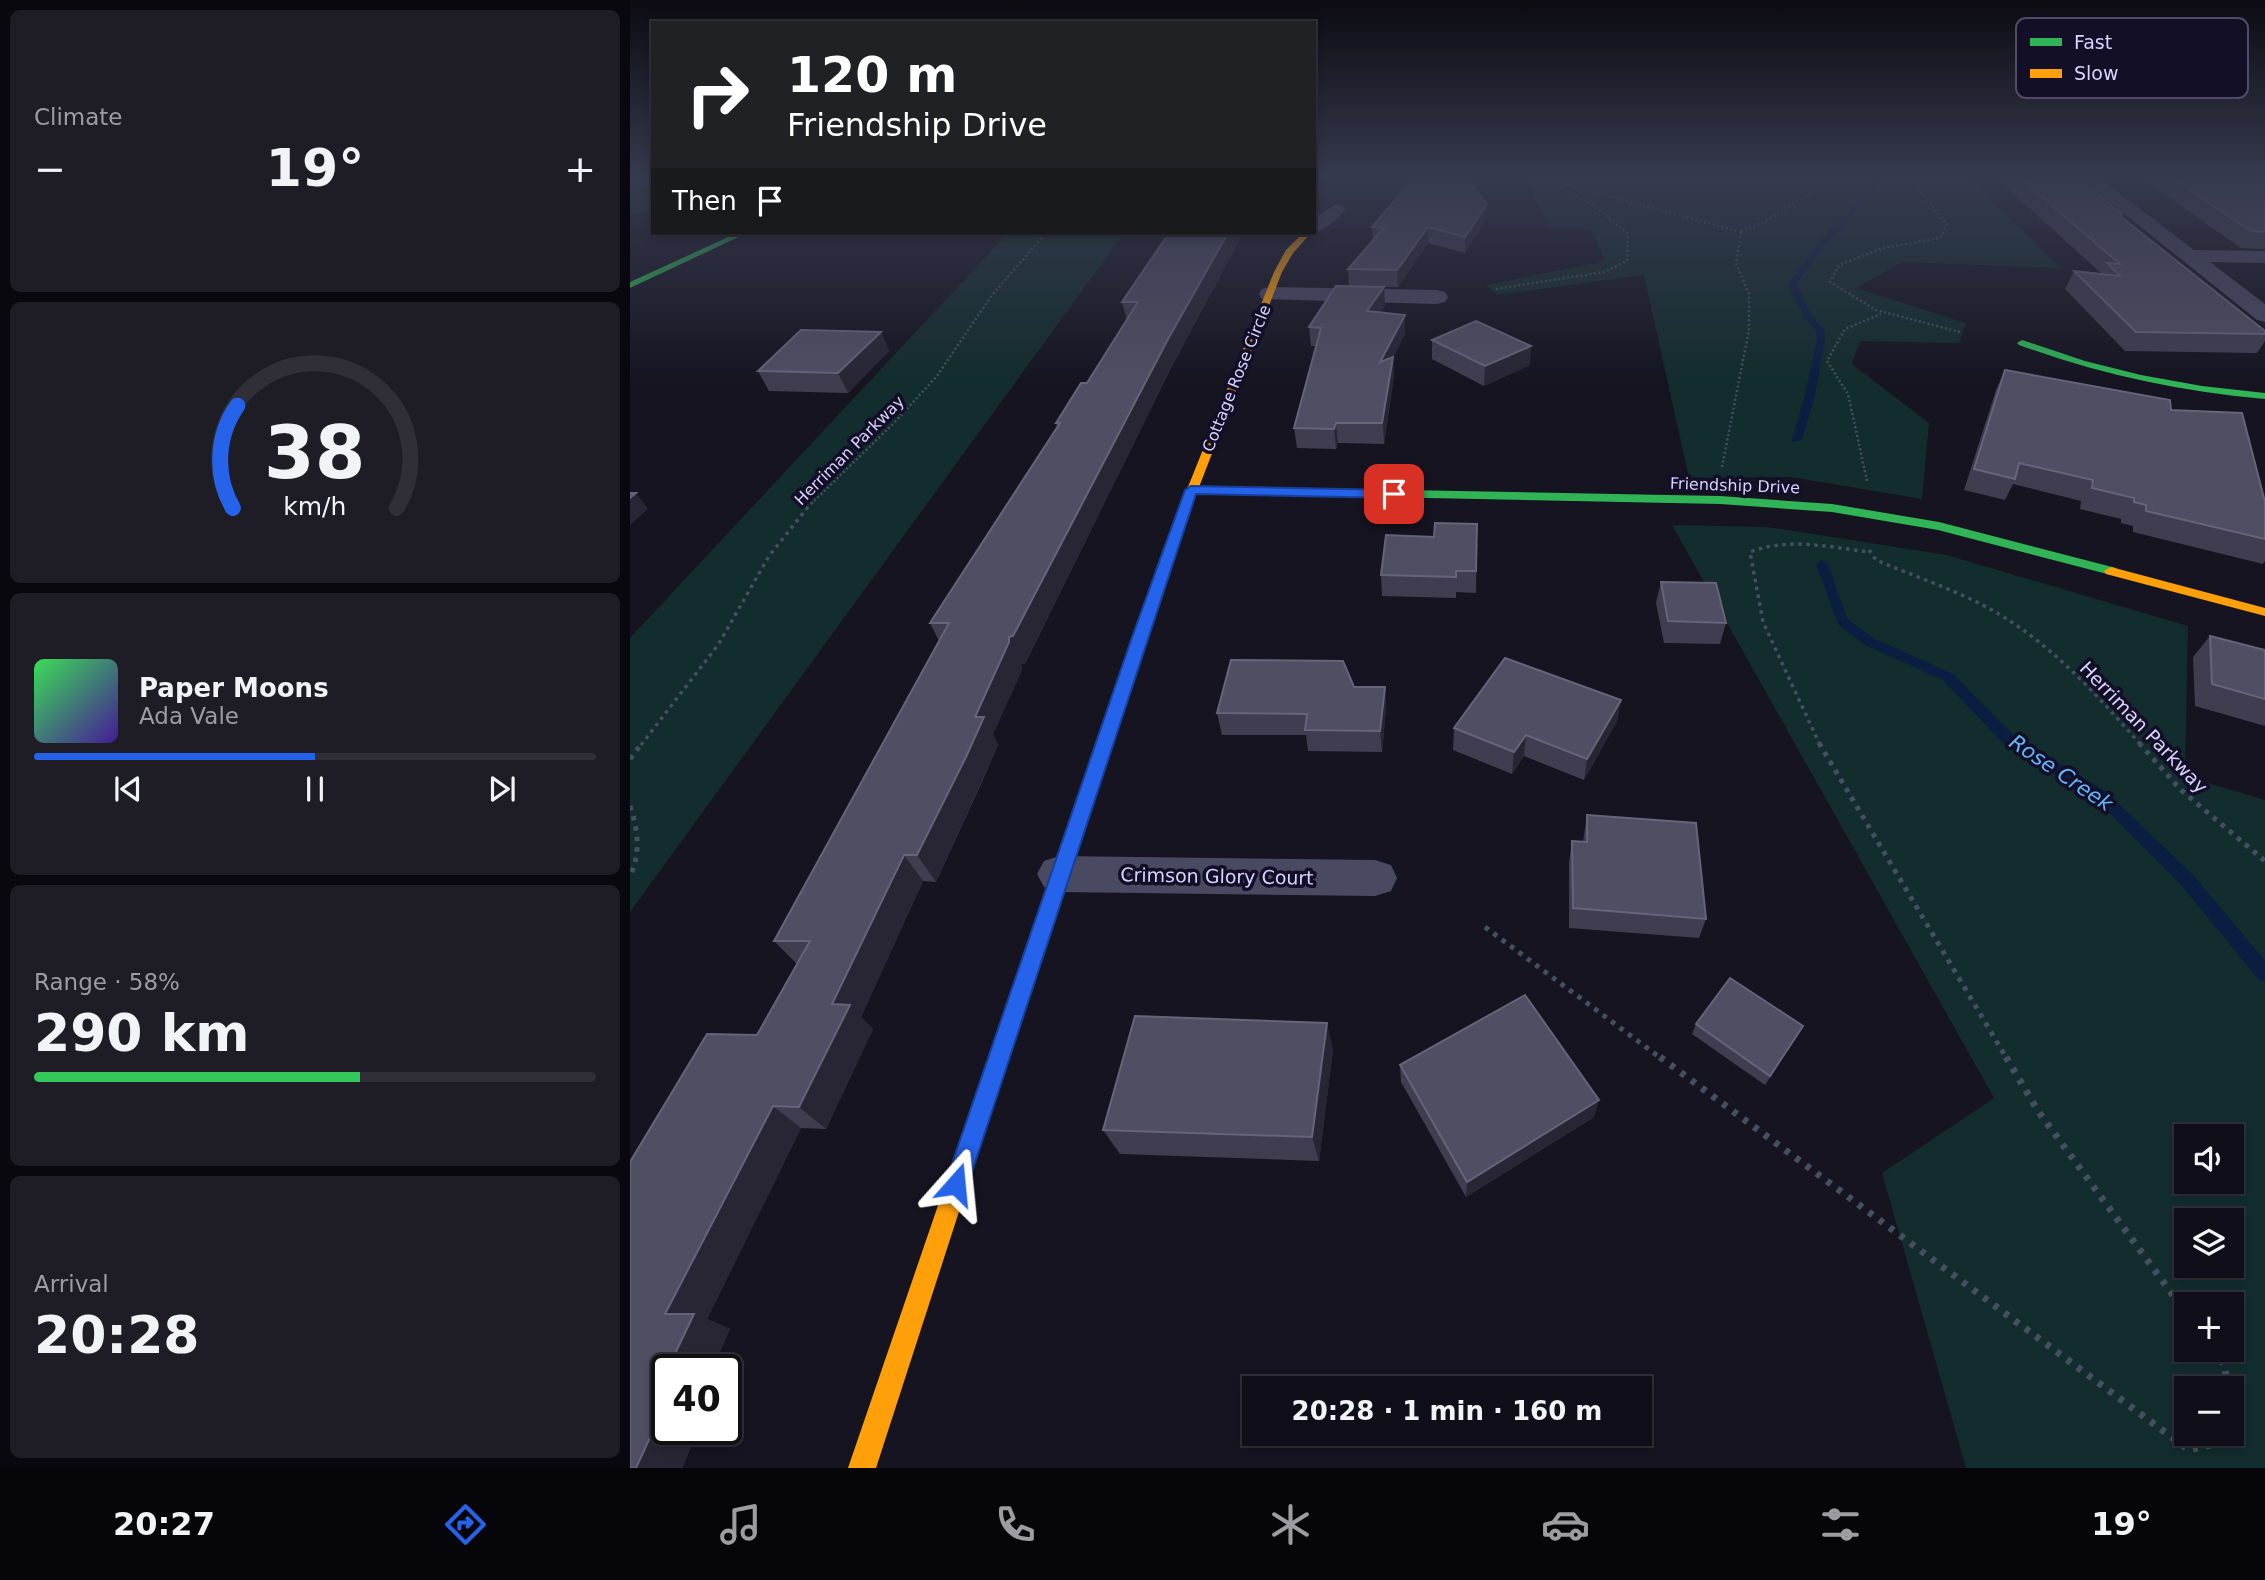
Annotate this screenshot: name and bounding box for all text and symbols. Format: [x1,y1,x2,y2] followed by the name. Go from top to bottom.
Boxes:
[2016,18,2248,98] legend
[2074,31,2112,53] text: Fast
[787,47,957,104] text: 120 m
[672,49,763,140] icon: right
[2074,62,2119,84] text: Slow
[34,104,123,130] text: Climate
[787,106,1047,144] text: Friendship Drive
[266,138,364,198] text: 19°
[34,147,66,191] text: −
[564,147,596,191] text: +
[751,182,789,220] icon: arrive
[672,186,737,216] text: Then
[1198,302,1275,454] street label: Cottage Rose Circle
[791,392,908,509] street label: Herriman Parkway
[264,411,366,496] text: 38
[1364,464,1424,524] pin
[1670,474,1800,497] street label: Friendship Drive
[1375,475,1413,513] icon: arrive
[283,492,347,521] text: km/h
[2076,657,2212,797] street label: Herriman Parkway
[139,673,329,703] text: Paper Moons
[139,703,239,729] text: Ada Vale
[2005,730,2118,817] water label: Rose Creek
[109,770,147,808] icon: previous
[296,770,334,808] icon: pause
[483,770,521,808] icon: next
[1120,863,1314,889] street label: Crimson Glory Court
[34,969,180,995] text: Range · 58%
[34,1003,249,1063] text: 290 km
[2174,1124,2244,1446] map controls
[2174,1124,2244,1194] button: sound
[919,1147,993,1221] position arrow
[2174,1208,2244,1278] button: layers
[34,1271,109,1297] text: Arrival
[2174,1292,2244,1362] button: +
[34,1305,200,1365] text: 20:28
[651,1354,742,1445] speed limit sign: 40
[2174,1376,2244,1446] button: −
[1292,1396,1602,1426] text: 20:28 · 1 min · 160 m
[441,1500,490,1549] icon: directions
[716,1500,765,1549] icon: music
[991,1500,1040,1549] icon: phone
[1266,1500,1315,1549] icon: climate
[1541,1500,1590,1549] icon: car
[1816,1500,1865,1549] icon: filters
[113,1505,215,1543] text: 20:27
[2091,1505,2152,1543] text: 19°

